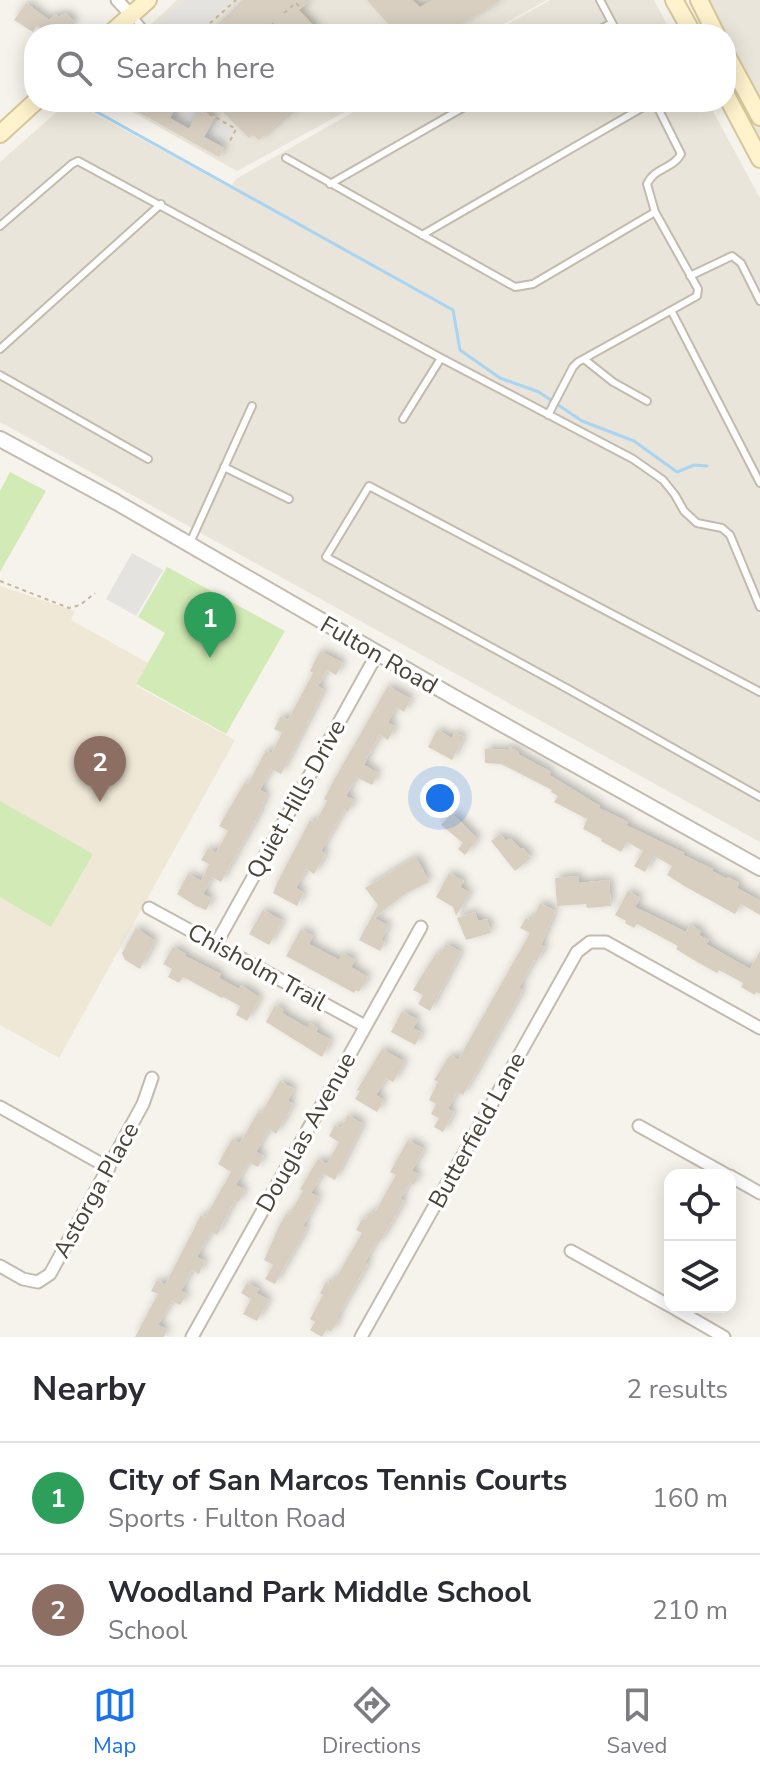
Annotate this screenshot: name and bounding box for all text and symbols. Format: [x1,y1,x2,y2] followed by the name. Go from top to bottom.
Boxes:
[24,24,736,112] search box
[52,46,96,90] icon: search
[116,48,275,89] text: Search here
[184,592,236,658] pin: 1
[314,609,444,701] street label: Fulton Road
[239,714,353,884] street label: Quiet Hills Drive
[74,736,126,802] pin: 2
[420,778,460,818] your location
[182,916,332,1018] street label: Chisholm Trail
[249,1046,363,1218] street label: Douglas Avenue
[421,1046,533,1214] street label: Butterfield Lane
[46,1116,146,1264] street label: Astorga Place
[664,1169,736,1313] map controls
[664,1169,736,1241] button: locate
[664,1241,736,1313] button: layers
[32,1366,146,1412] text: Nearby
[627,1372,728,1407] text: 2 results
[108,1460,567,1501] text: City of San Marcos Tennis Courts
[50,1481,66,1516] text: 1
[652,1481,728,1516] text: 160 m
[108,1501,346,1536] text: Sports · Fulton Road
[108,1572,531,1613] text: Woodland Park Middle School
[50,1593,66,1628] text: 2
[652,1593,728,1628] text: 210 m
[108,1613,187,1648] text: School
[93,1683,137,1761] tab: Map
[322,1683,421,1761] tab: Directions
[607,1683,667,1761] tab: Saved

